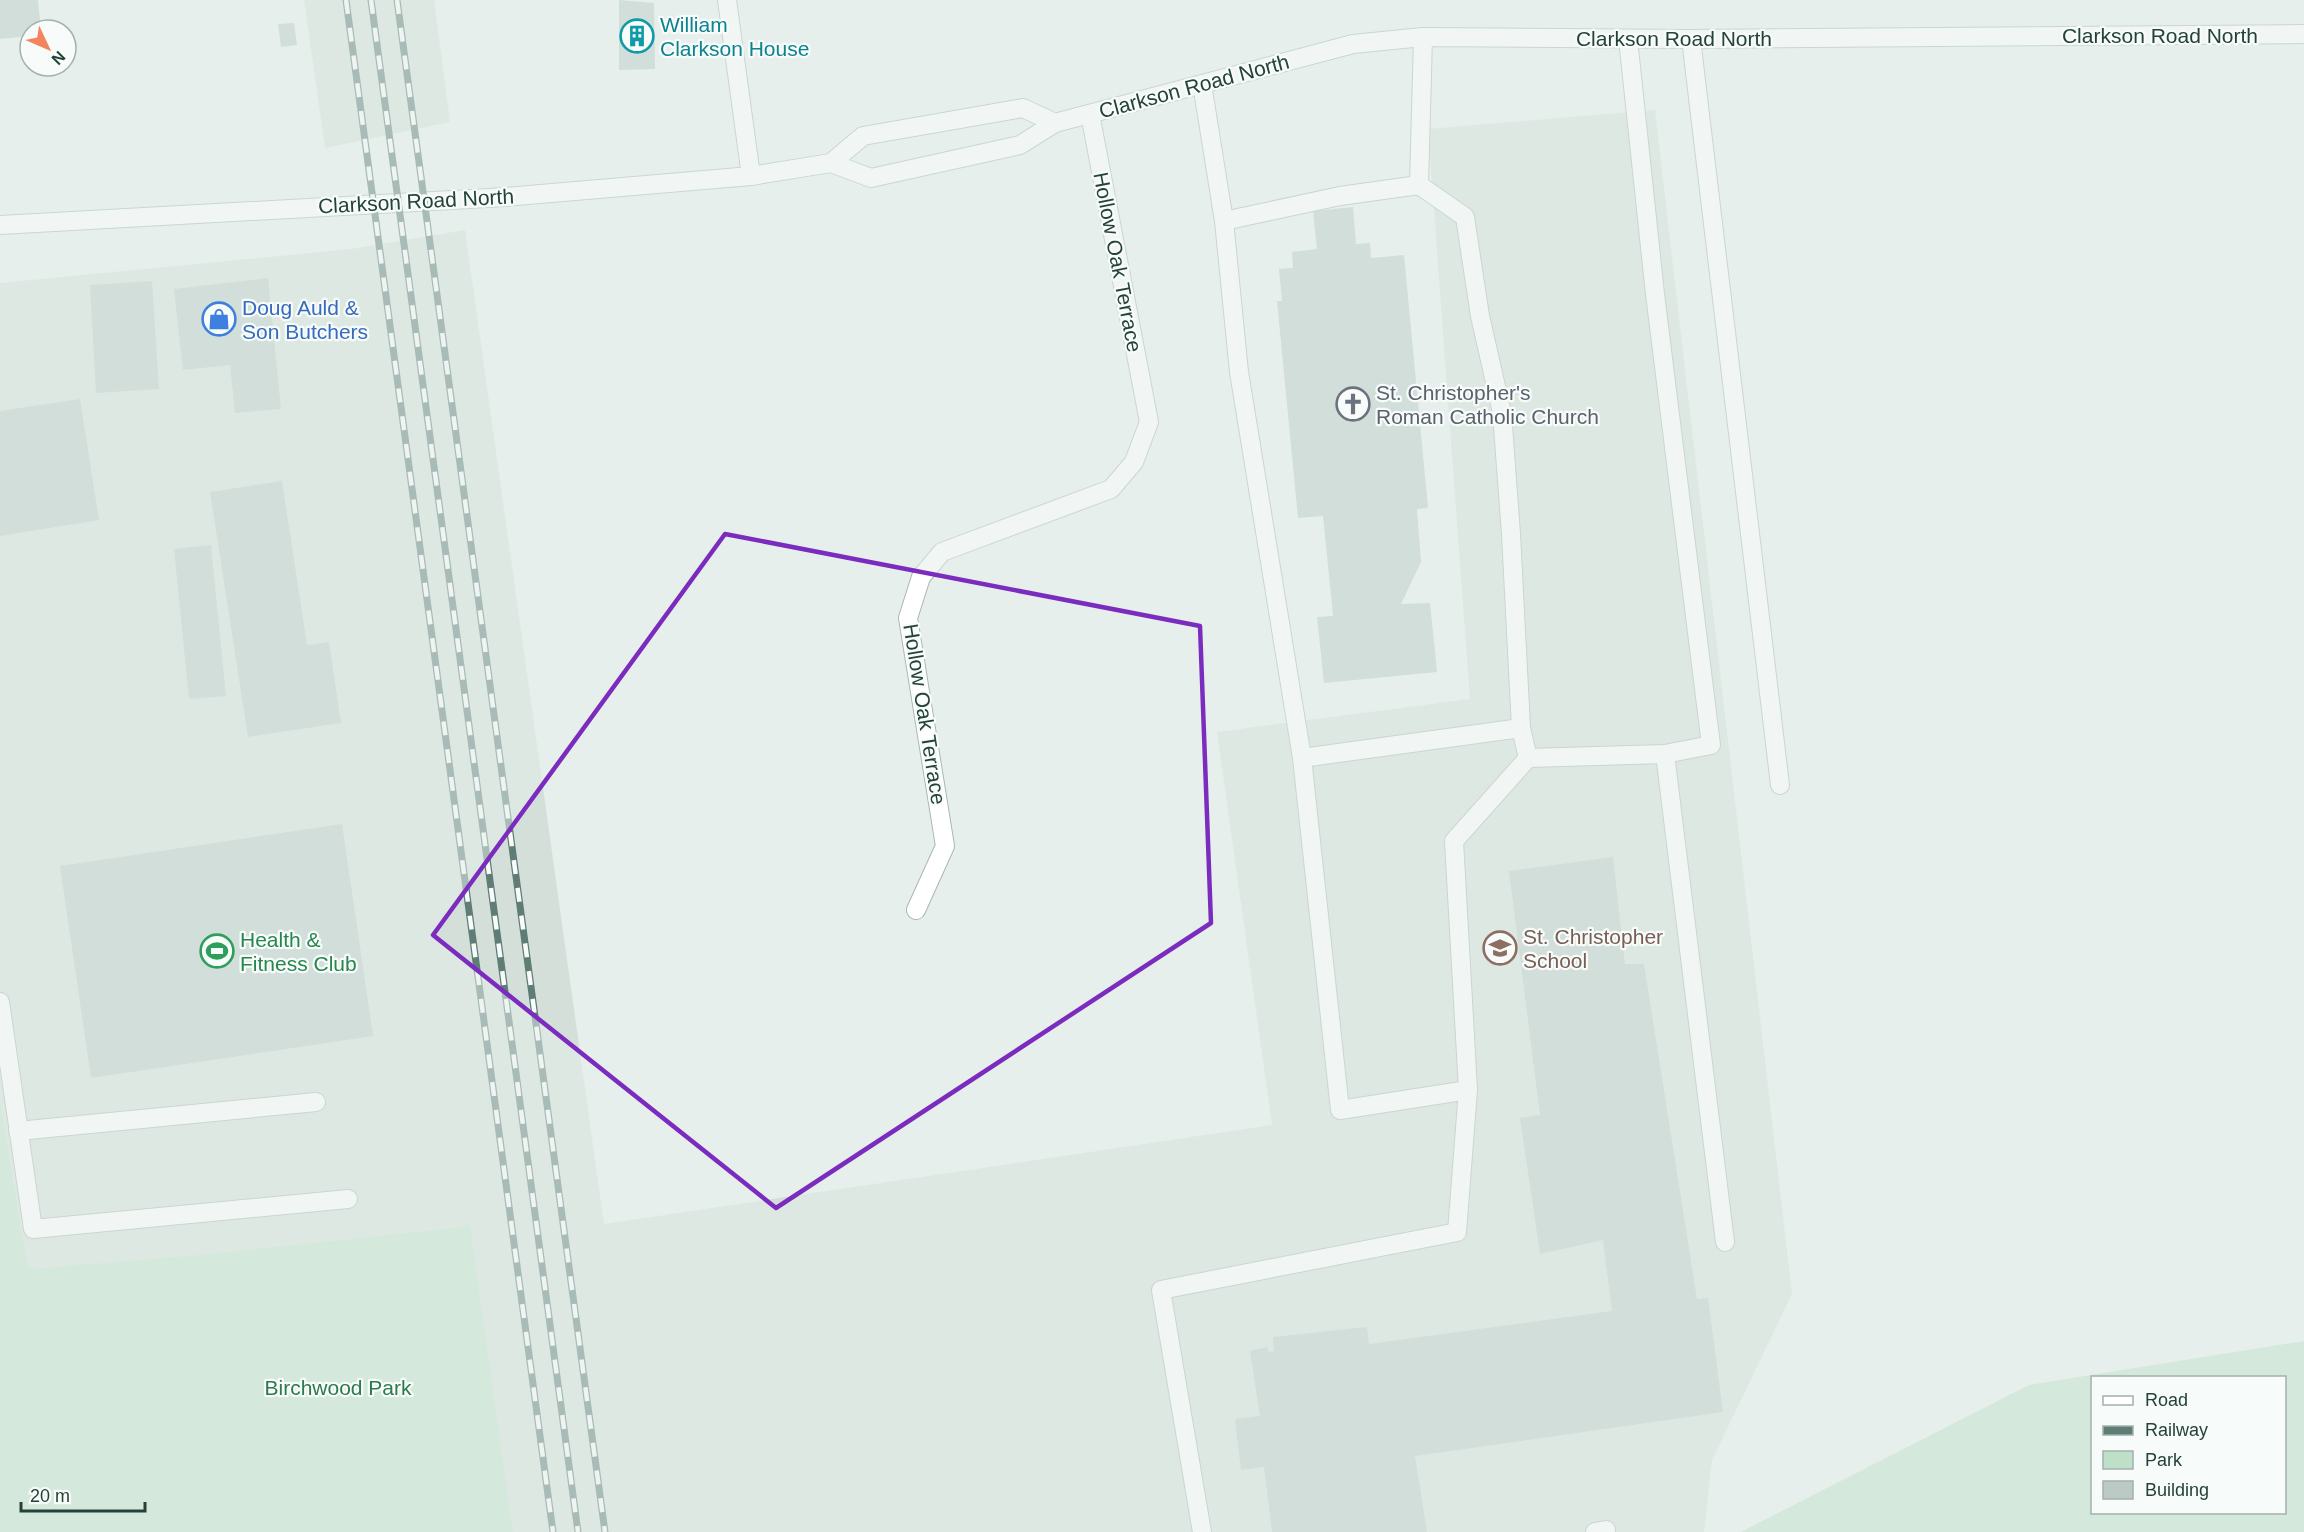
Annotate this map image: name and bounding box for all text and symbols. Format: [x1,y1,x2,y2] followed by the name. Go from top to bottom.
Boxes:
[660,13,809,60] place label: William Clarkson House
[18,18,78,78] north arrow
[619,18,655,54] building icon: William Clarkson House
[2062,24,2258,47] street label: Clarkson Road North
[1576,27,1772,50] street label: Clarkson Road North
[48,48,69,68] text: N
[1096,50,1292,122] street label: Clarkson Road North
[1089,170,1147,354] street label: Hollow Oak Terrace
[317,184,515,218] street label: Clarkson Road North
[242,296,368,343] place label: Doug Auld & Son Butchers
[201,301,237,337] shop icon: Doug Auld & Son Butchers
[1376,381,1599,428] place label: St. Christopher's Roman Catholic Church
[1335,386,1371,422] church icon: St. Christopher's Roman Catholic Church
[899,622,951,806] street label: Hollow Oak Terrace
[1523,925,1663,972] place label: St. Christopher School
[240,928,357,975] place label: Health & Fitness Club
[1482,930,1518,966] school or university icon: St. Christopher School
[199,933,235,969] sports icon: Health & Fitness Club
[264,1376,412,1399] park label: Birchwood Park
[2091,1376,2286,1514] legend
[2145,1390,2188,1410] text: Road
[2145,1420,2208,1440] text: Railway
[2145,1450,2183,1470] text: Park
[21,1475,146,1513] scale bar
[2145,1480,2209,1500] text: Building
[30,1486,70,1506] text: 20 m

